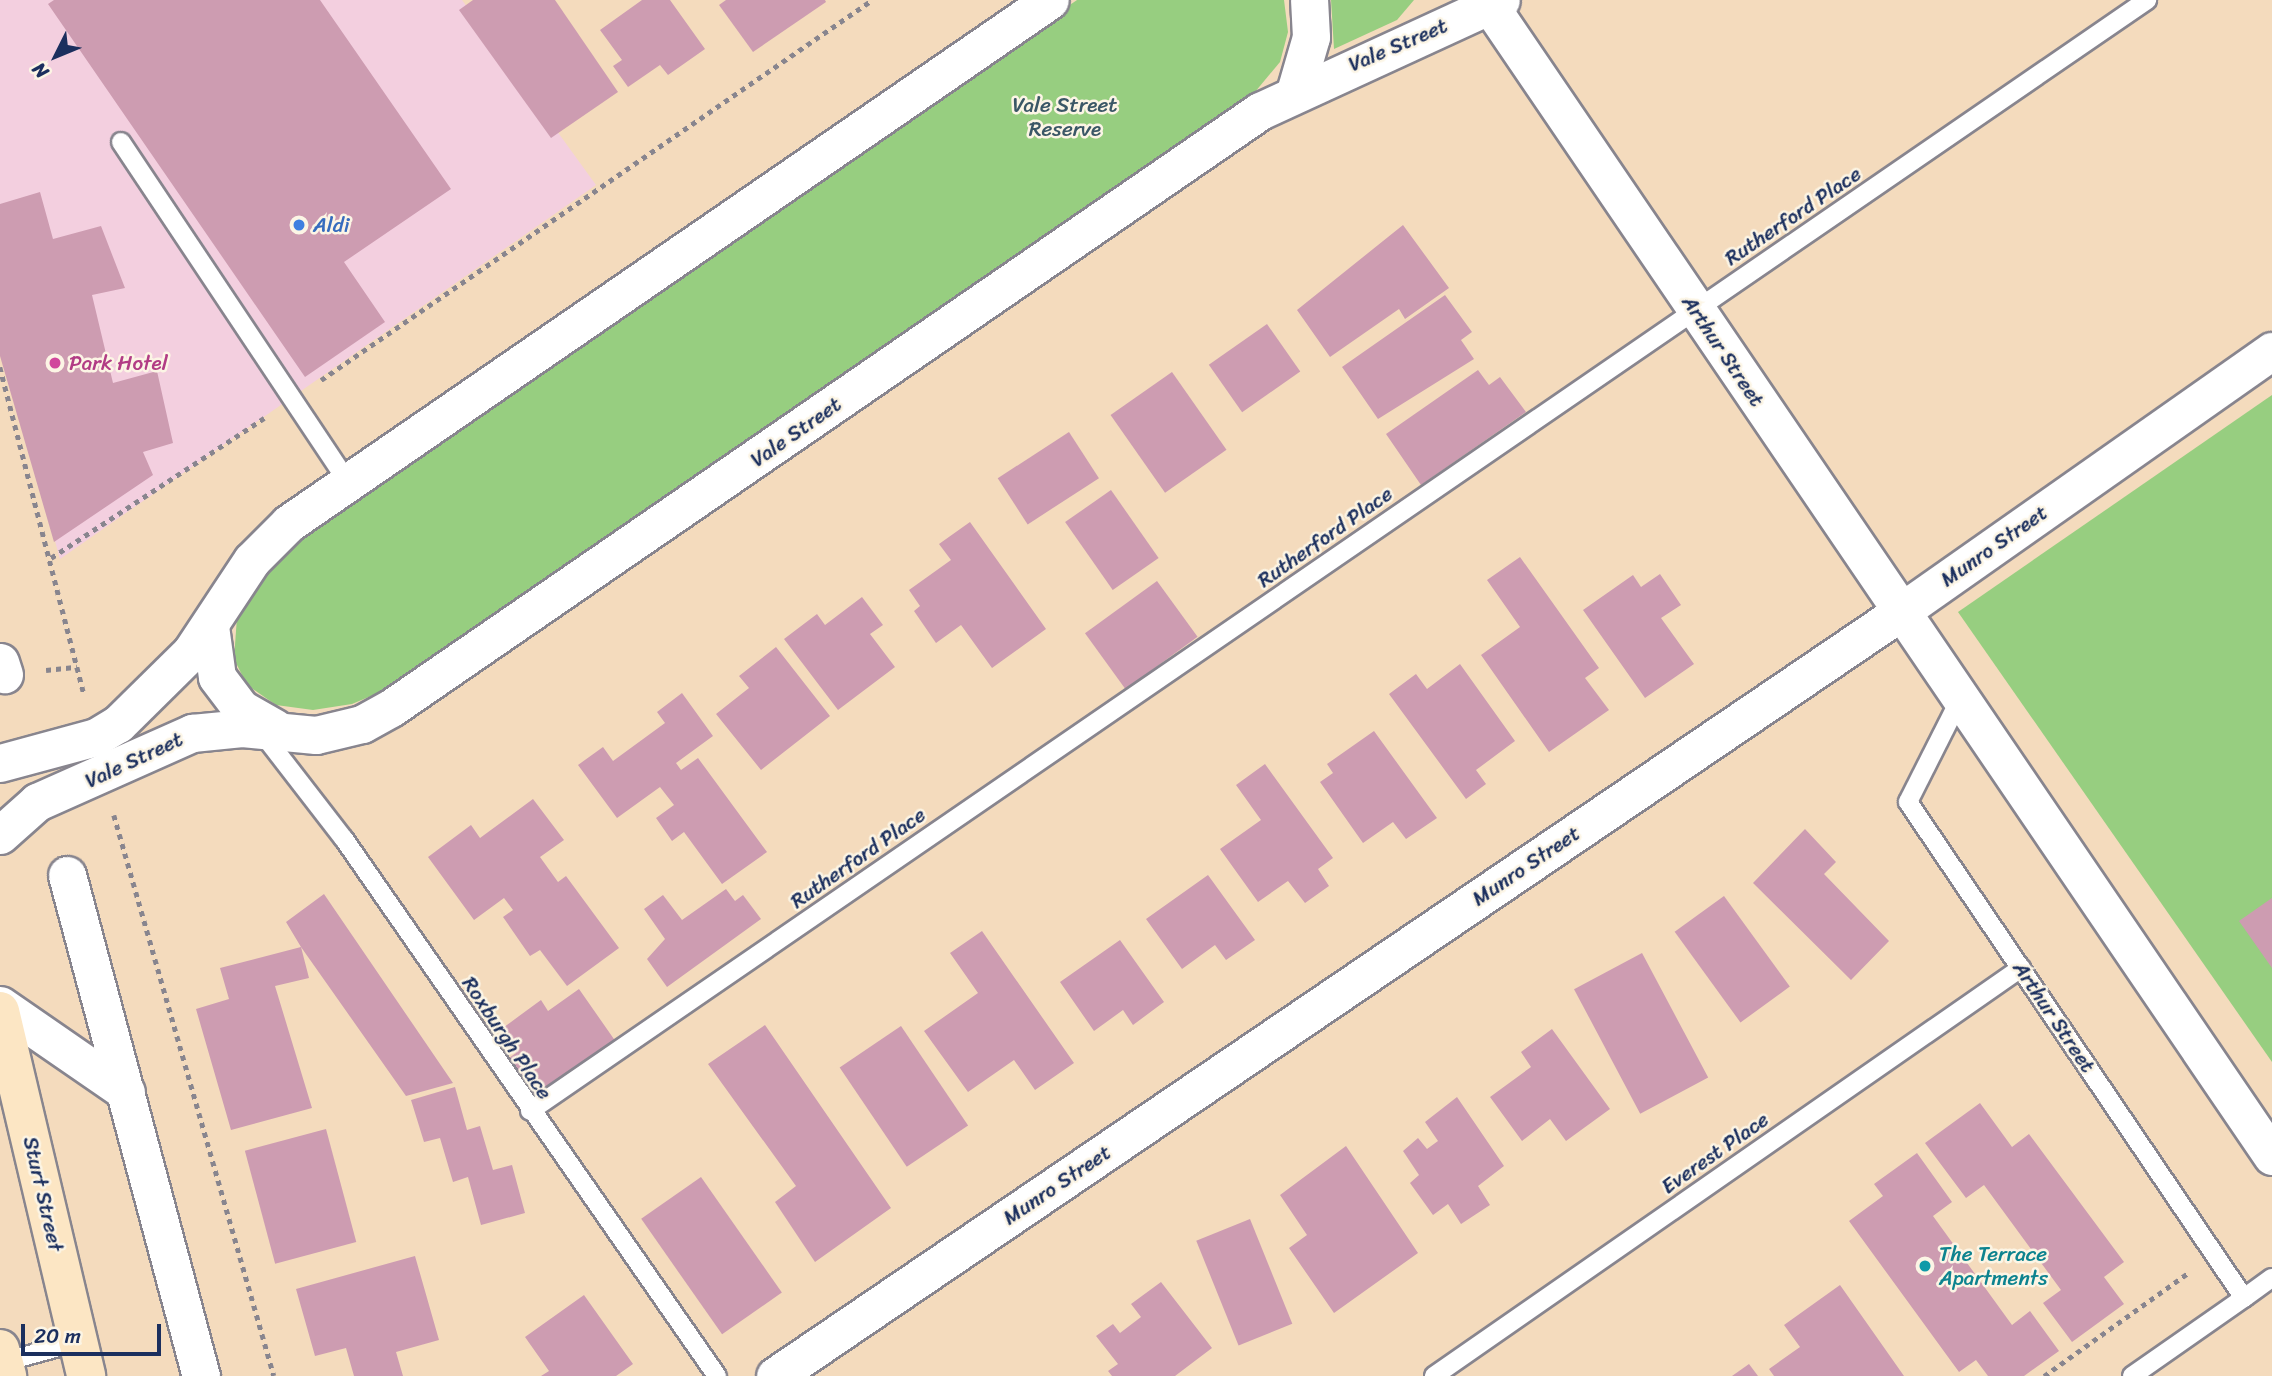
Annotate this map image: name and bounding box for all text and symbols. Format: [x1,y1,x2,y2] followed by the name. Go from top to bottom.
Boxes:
[1345,13,1451,77] street label: Vale Street
[21,21,91,91] north arrow
[24,55,57,87] text: N
[1013,92,1117,142] park label: Vale Street Reserve
[1720,161,1866,271] street label: Rutherford Place
[313,212,350,238] place label: Aldi
[291,217,307,233] marker: Aldi
[1677,291,1769,411] street label: Arthur Street
[69,350,169,376] place label: Park Hotel
[47,355,63,371] marker: Park Hotel
[746,392,846,472] street label: Vale Street
[1253,481,1397,593] street label: Rutherford Place
[1935,500,2053,592] street label: Munro Street
[81,726,187,794] street label: Vale Street
[786,802,930,914] street label: Rutherford Place
[1467,820,1585,912] street label: Munro Street
[2008,957,2100,1077] street label: Arthur Street
[457,972,557,1104] street label: Roxburgh Place
[1656,1107,1774,1199] street label: Everest Place
[18,1134,68,1254] street label: Sturt Street
[998,1139,1116,1231] street label: Munro Street
[1939,1241,2048,1291] place label: The Terrace Apartments
[1917,1258,1933,1274] marker: The Terrace Apartments
[24,1310,164,1354] scale bar
[34,1317,81,1355] text: 20 m

